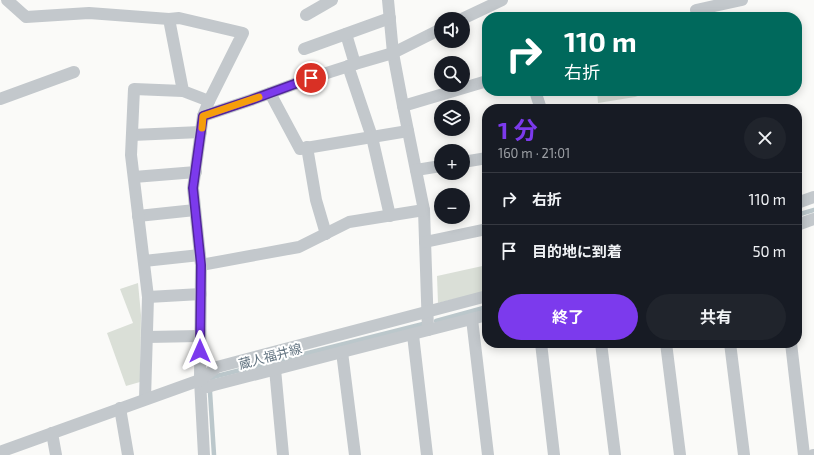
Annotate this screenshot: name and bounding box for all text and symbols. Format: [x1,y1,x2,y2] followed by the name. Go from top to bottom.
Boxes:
[434,12,470,224] map controls
[434,12,470,48] button: sound
[564,24,637,58] text: 110 m
[498,28,550,80] icon: right
[434,56,470,92] button: search
[294,61,328,95] pin
[564,61,600,83] text: 右折
[300,67,322,89] icon: arrive
[434,100,470,136] button: layers
[498,115,538,144] text: 1 分
[744,117,786,159] button: close
[434,144,470,180] button: +
[498,145,570,161] text: 160 m · 21:01
[434,188,470,224] button: −
[498,188,520,210] icon: right
[532,190,562,208] text: 右折
[749,190,786,208] text: 110 m
[498,240,520,262] icon: arrive
[532,242,622,260] text: 目的地に到着
[752,242,786,260] text: 50 m
[498,294,638,340] button: 終了
[646,294,786,340] button: 共有
[179,330,221,372] position arrow
[237,340,303,372] street label: 蔵人福井線

